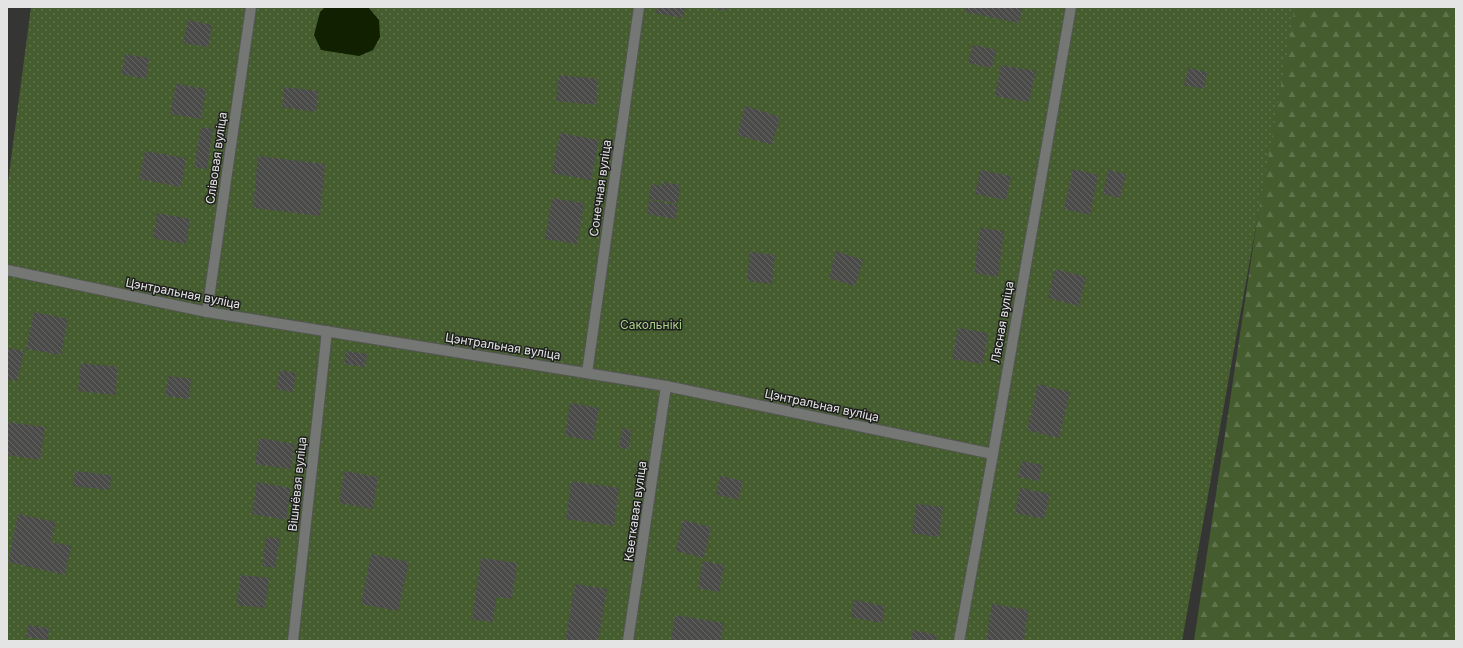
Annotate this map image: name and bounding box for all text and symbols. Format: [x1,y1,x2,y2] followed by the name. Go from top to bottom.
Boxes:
[202,111,230,205] street label: Слівовая вуліца
[586,139,614,237] street label: Сонечная вуліца
[124,275,242,311] street label: Цэнтральная вуліца
[987,280,1017,364] street label: Лясная вуліца
[620,317,682,332] park label: Сакольнікі
[444,329,562,363] street label: Цэнтральная вуліца
[763,386,881,424] street label: Цэнтральная вуліца
[285,436,309,532] street label: Вішнёвая вуліца
[621,460,649,562] street label: Кветкавая вуліца

